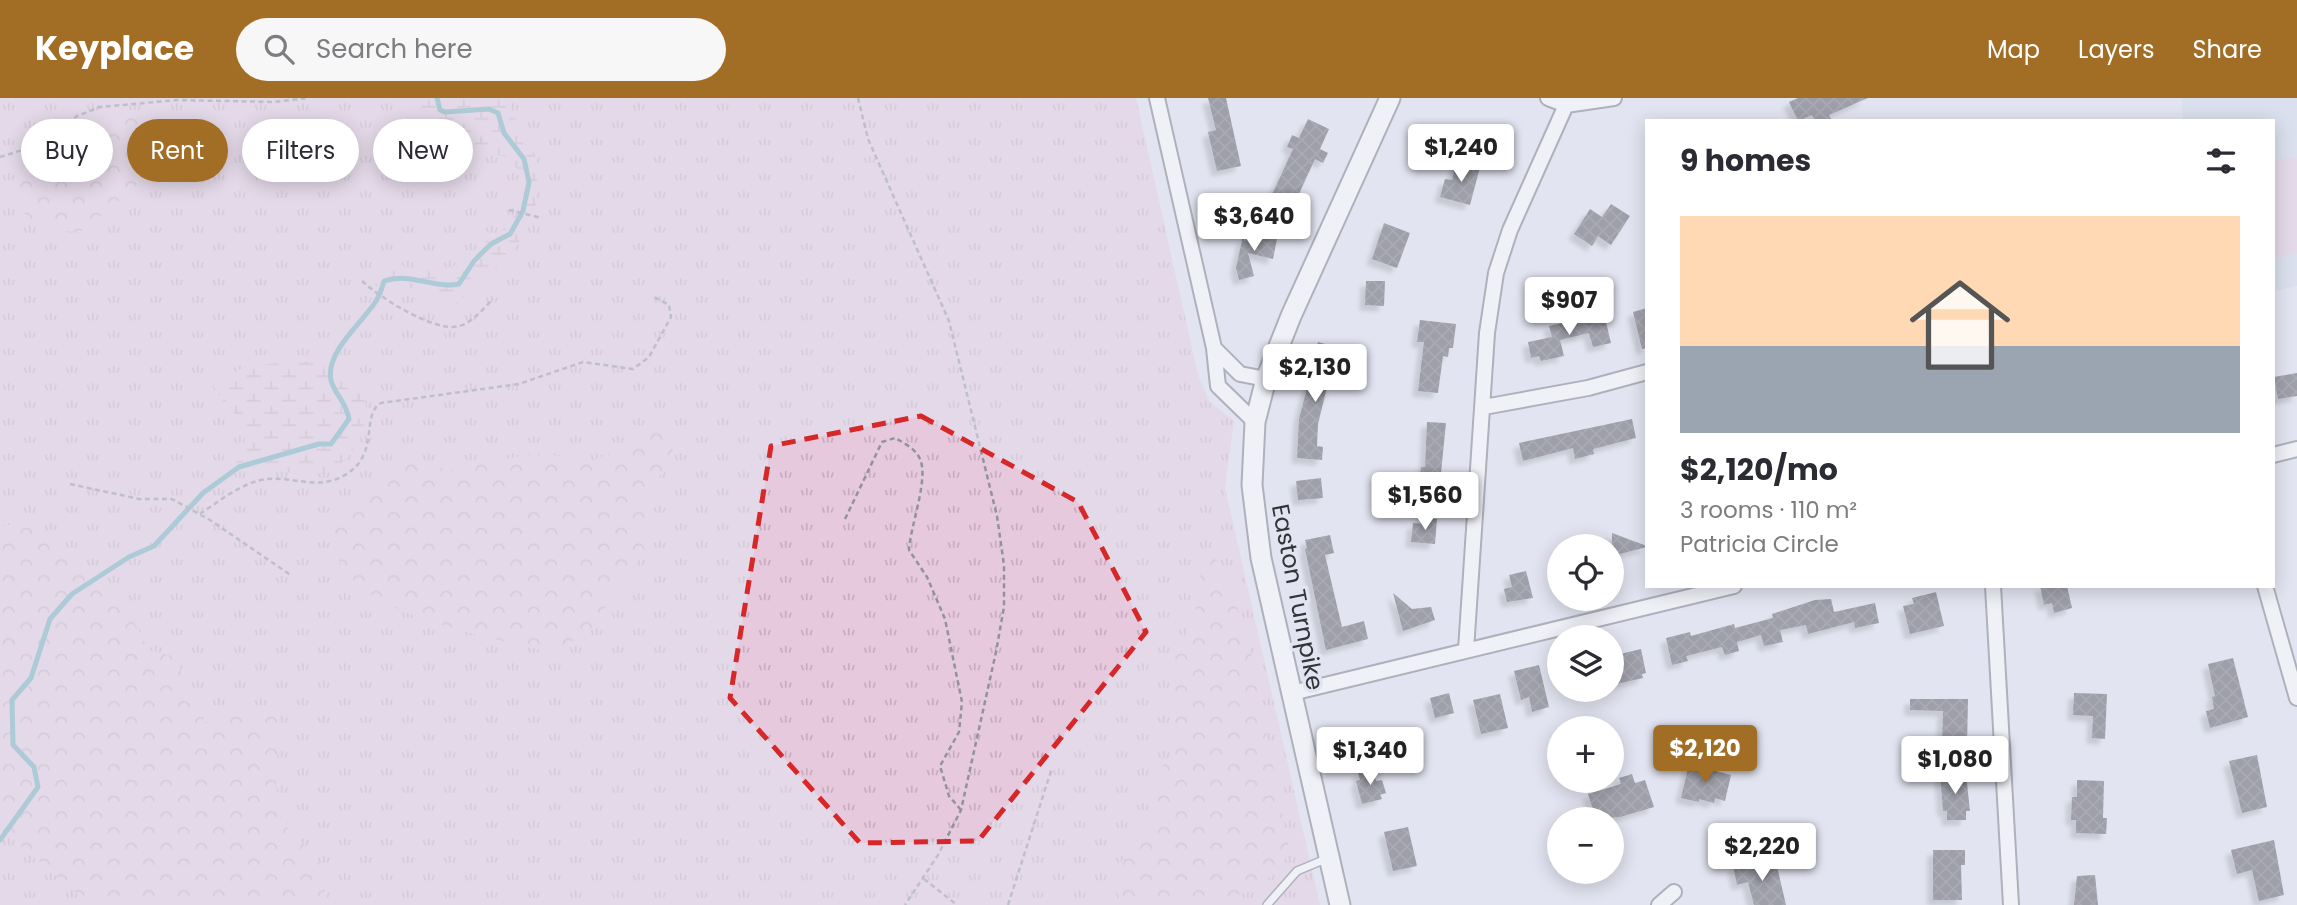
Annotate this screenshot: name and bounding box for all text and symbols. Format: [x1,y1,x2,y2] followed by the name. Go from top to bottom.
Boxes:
[236,18,726,81] search box
[35,25,194,72] text: Keyplace
[260,30,298,68] icon: search
[316,31,473,67] text: Search here
[1987,33,2040,66] text: Map
[2078,33,2154,66] text: Layers
[2192,33,2262,66] text: Share
[21,119,113,182] chip: Buy
[127,119,228,182] chip: Rent
[242,119,359,182] chip: Filters
[373,119,473,182] chip: New
[1404,125,1518,184] pin: $1,240
[1424,131,1498,163] text: $1,240
[1680,139,1811,182] text: 9 homes
[2202,142,2240,180] icon: filters
[1197,194,1311,253] pin: $3,640
[1214,200,1294,232] text: $3,640
[1897,262,2023,388] icon: home
[1528,278,1610,337] pin: $907
[1541,284,1597,316] text: $907
[1258,344,1372,404] pin: $2,130
[1279,351,1351,383] text: $2,130
[1680,448,1838,491] text: $2,120/mo
[1368,472,1482,532] pin: $1,560
[1388,479,1462,511] text: $1,560
[1680,494,1857,526] text: 3 rooms · 110 m²
[1264,501,1332,693] street label: Easton Turnpike
[1680,528,1839,560] text: Patricia Circle
[1547,534,1624,884] map controls
[1547,534,1624,611] button: locate
[1547,625,1624,702] button: layers
[1547,716,1624,793] button: +
[1648,726,1762,785] pin: $2,120
[1313,728,1427,787] pin: $1,340
[1669,732,1741,764] text: $2,120
[1333,734,1407,766] text: $1,340
[1898,736,2012,796] pin: $1,080
[1917,743,1993,775] text: $1,080
[1547,807,1624,884] button: −
[1705,824,1819,883] pin: $2,220
[1724,830,1800,862] text: $2,220

